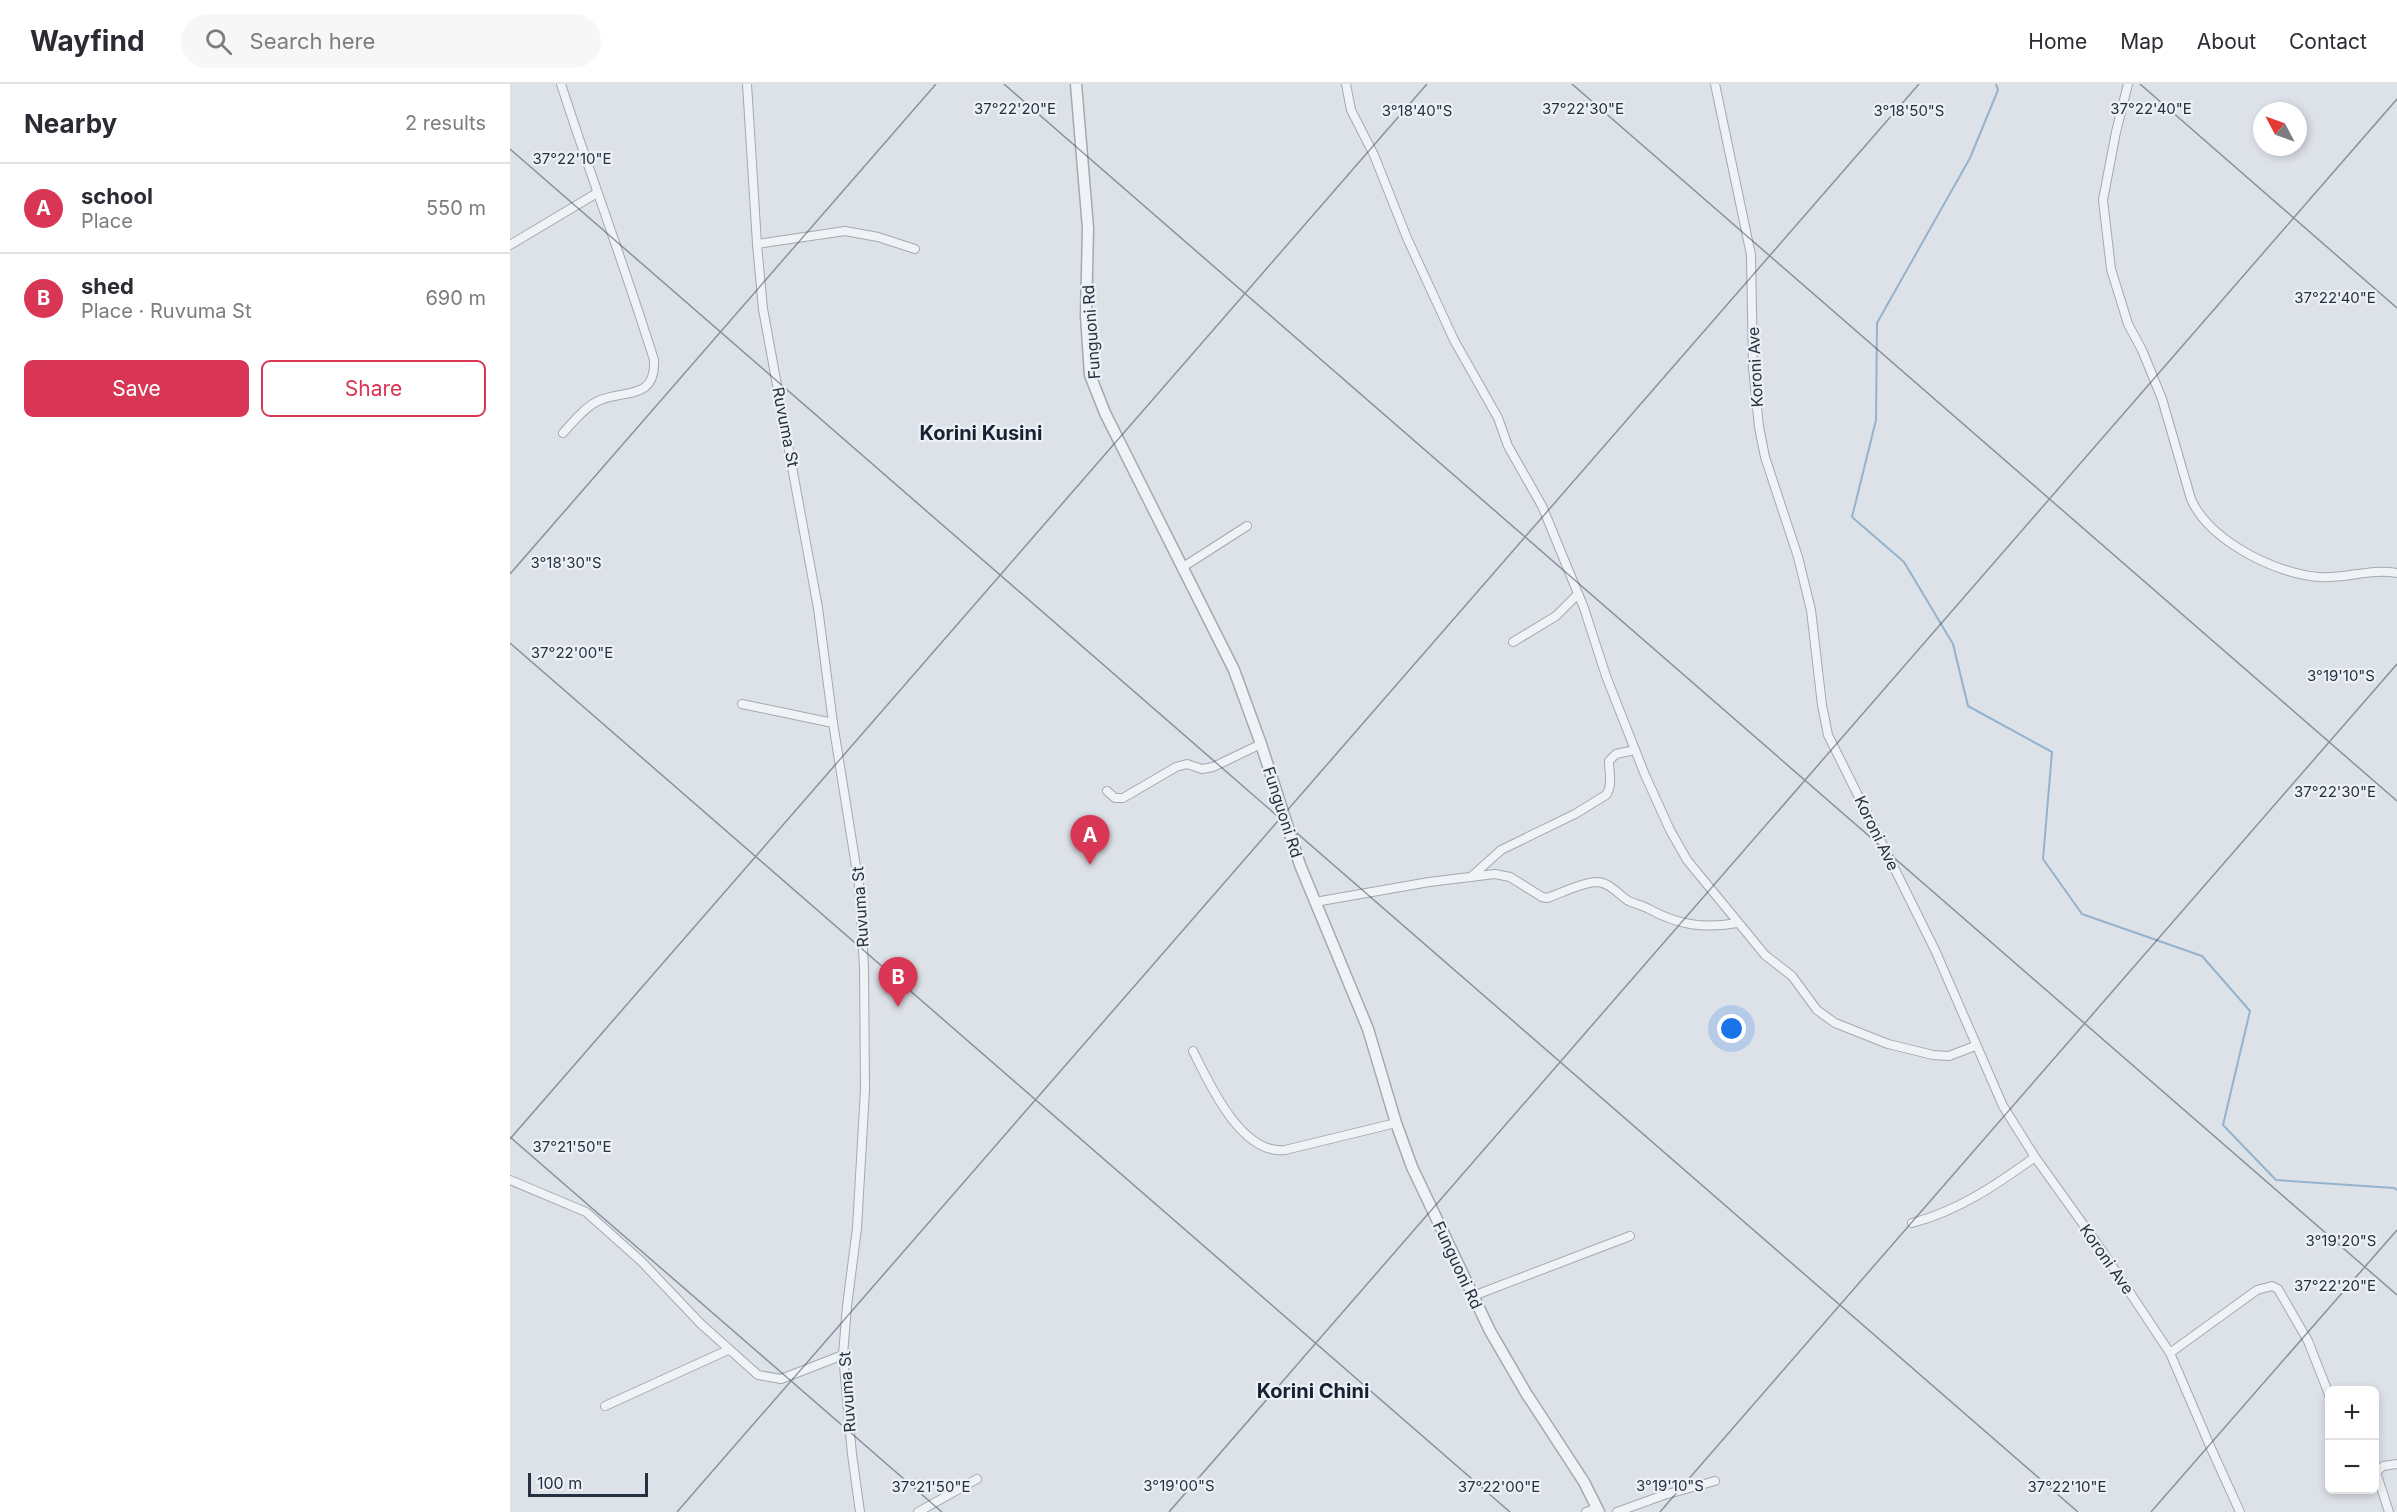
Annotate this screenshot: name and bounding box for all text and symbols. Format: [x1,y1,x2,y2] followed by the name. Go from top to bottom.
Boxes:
[181,14,601,68] search box
[30,24,145,58] text: Wayfind
[202,25,235,58] icon: search
[250,28,375,54] text: Search here
[2028,29,2087,54] text: Home
[2120,29,2164,54] text: Map
[2197,29,2256,54] text: About
[2289,29,2367,54] text: Contact
[974,99,1056,118] text: 37°22'20"E
[1542,99,1624,118] text: 37°22'30"E
[2110,99,2192,118] text: 37°22'40"E
[1382,101,1452,120] text: 3°18'40"S
[1874,101,1944,120] text: 3°18'50"S
[2253,102,2307,156] north arrow
[24,108,117,139] text: Nearby
[405,111,486,135] text: 2 results
[533,149,611,168] text: 37°22'10"E
[81,183,153,209] text: school
[36,196,51,220] text: A
[426,196,486,220] text: 550 m
[81,209,133,233] text: Place
[81,273,134,299] text: shed
[1078,284,1104,380] street label: Funguoni Rd
[37,286,50,310] text: B
[425,286,486,310] text: 690 m
[2294,288,2376,307] text: 37°22'40"E
[81,299,251,323] text: Place · Ruvuma St
[1743,326,1767,408] street label: Koroni Ave
[24,360,249,417] button: Save
[261,360,486,417] button: Share
[768,385,804,469] street label: Ruvuma St
[920,421,1042,445] district label: Korini Kusini
[530,553,602,572] text: 3°18'30"S
[531,643,613,662] text: 37°22'00"E
[2307,666,2375,685] text: 3°19'10"S
[1259,764,1307,860] street label: Funguoni Rd
[2294,782,2376,801] text: 37°22'30"E
[1850,792,1904,874] street label: Koroni Ave
[1070,816,1110,865] pin: A
[847,866,873,948] street label: Ruvuma St
[878,958,918,1007] pin: B
[1717,1014,1746,1043] your location
[533,1137,611,1156] text: 37°21'50"E
[1429,1218,1487,1312] street label: Funguoni Rd
[2076,1220,2138,1298] street label: Koroni Ave
[2305,1231,2377,1250] text: 3°19'20"S
[2294,1276,2376,1295] text: 37°22'20"E
[834,1351,860,1433] street label: Ruvuma St
[1257,1379,1369,1403] district label: Korini Chini
[2325,1386,2379,1494] map controls
[2325,1386,2379,1440] button: +
[2325,1440,2379,1494] button: −
[528,1470,648,1498] scale bar
[537,1473,582,1493] text: 100 m
[1143,1476,1215,1495] text: 3°19'00"S
[1636,1476,1704,1495] text: 3°19'10"S
[892,1477,970,1496] text: 37°21'50"E
[1458,1477,1540,1496] text: 37°22'00"E
[2028,1477,2106,1496] text: 37°22'10"E

